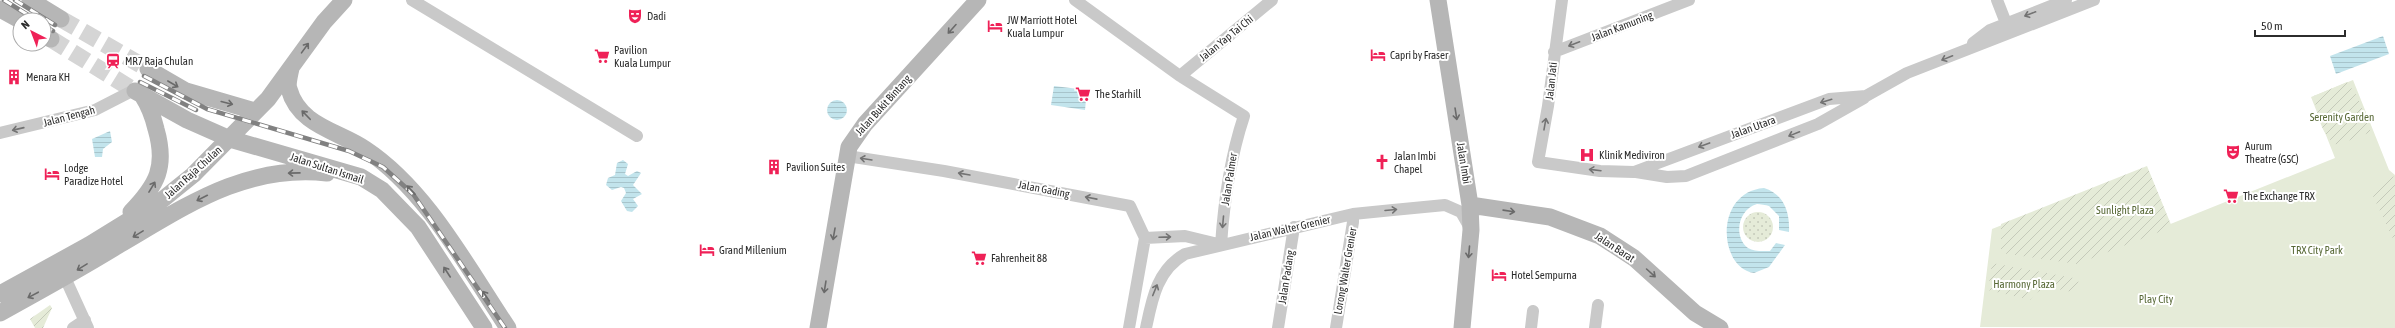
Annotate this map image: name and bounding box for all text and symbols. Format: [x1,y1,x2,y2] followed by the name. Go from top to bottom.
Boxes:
[626,7,644,25] theatre icon: Dadi
[1590,9,1655,43] street label: Jalan Kamuning
[647,10,666,22] place label: Dadi
[2024,11,2036,19] one-way arrow
[12,12,52,52] north arrow
[2255,12,2345,38] scale bar
[1197,13,1255,63] street label: Jalan Yap Tai Chi
[1007,14,1077,39] place label: JW Marriott Hotel Kuala Lumpur
[986,17,1004,35] hotel icon: JW Marriott Hotel Kuala Lumpur
[19,18,32,31] text: N
[2261,19,2283,33] text: 50 m
[947,24,956,34] one-way arrow
[1569,41,1581,49] one-way arrow
[301,43,309,54] one-way arrow
[614,44,671,69] place label: Pavilion Kuala Lumpur
[1369,46,1387,64] hotel icon: Capri by Fraser
[593,47,611,65] supermarket icon: Pavilion Kuala Lumpur
[1390,49,1449,61] place label: Capri by Fraser
[104,52,122,70] station icon: MR7 Raja Chulan
[125,55,193,67] place label: MR7 Raja Chulan
[1941,55,1953,62] one-way arrow
[1543,62,1559,100] street label: Jalan Jati
[5,68,23,86] building icon: Menara KH
[26,71,70,83] place label: Menara KH
[853,72,913,138] street label: Jalan Bukit Bintang
[167,81,179,89] one-way arrow
[1074,85,1092,103] supermarket icon: The Starhill
[1095,88,1141,100] place label: The Starhill
[1820,98,1833,105] one-way arrow
[220,100,233,108] one-way arrow
[42,103,96,129] street label: Jalan Tengah
[1452,108,1460,121] one-way arrow
[302,110,311,120] one-way arrow
[2310,111,2374,123] park label: Serenity Garden
[1729,113,1777,141] street label: Jalan Utara
[1541,118,1549,131] one-way arrow
[12,126,25,133] one-way arrow
[1789,130,1801,138] one-way arrow
[2245,140,2299,165] place label: Aurum Theatre (GSC)
[1455,141,1473,185] street label: Jalan Imbi
[1697,142,1710,149] one-way arrow
[162,143,224,201] street label: Jalan Raja Chulan
[2224,143,2242,161] theatre icon: Aurum Theatre (GSC)
[1578,146,1596,164] hospital icon: Klinik Mediviron
[1599,149,1665,161] place label: Klinik Mediviron
[289,150,365,186] street label: Jalan Sultan Ismail
[1394,150,1436,175] place label: Jalan Imbi Chapel
[1219,151,1239,206] street label: Jalan Palmer
[1373,153,1391,171] church icon: Jalan Imbi Chapel
[860,155,873,163] one-way arrow
[765,158,783,176] building icon: Pavilion Suites
[786,161,845,173] place label: Pavilion Suites
[64,162,123,187] place label: Lodge Paradize Hotel
[43,165,61,183] hotel icon: Lodge Paradize Hotel
[1589,166,1602,174] one-way arrow
[288,169,301,176] one-way arrow
[958,170,971,178] one-way arrow
[1017,178,1071,200] street label: Jalan Gading
[148,181,156,193] one-way arrow
[406,185,416,195] one-way arrow
[2222,187,2240,205] supermarket icon: The Exchange TRX
[2243,190,2315,202] place label: The Exchange TRX
[196,194,208,202] one-way arrow
[1085,194,1098,202] one-way arrow
[2096,204,2154,216] park label: Sunlight Plaza
[1384,206,1397,214] one-way arrow
[1502,207,1515,215] one-way arrow
[1249,213,1332,243] street label: Jalan Walter Grenier
[1219,215,1226,228] one-way arrow
[1331,226,1359,315] street label: Lorong Walter Grenier
[830,227,838,240] one-way arrow
[132,230,144,238] one-way arrow
[1593,230,1637,264] street label: Jalan Barat
[1158,233,1171,241] one-way arrow
[698,241,716,259] hotel icon: Grand Millenium
[719,244,787,256] place label: Grand Millenium
[2291,244,2343,256] park label: TRX City Park
[1466,245,1473,258] one-way arrow
[970,249,988,267] supermarket icon: Fahrenheit 88
[1276,249,1296,305] street label: Jalan Padang
[991,252,1047,264] place label: Fahrenheit 88
[76,264,88,272] one-way arrow
[1490,266,1508,284] hotel icon: Hotel Sempurna
[443,267,451,278] one-way arrow
[1646,268,1656,278] one-way arrow
[1511,269,1577,281] place label: Hotel Sempurna
[1993,278,2055,290] park label: Harmony Plaza
[821,281,829,294] one-way arrow
[1152,285,1160,297] one-way arrow
[482,290,490,301] one-way arrow
[27,292,39,300] one-way arrow
[2139,293,2174,305] park label: Play City

